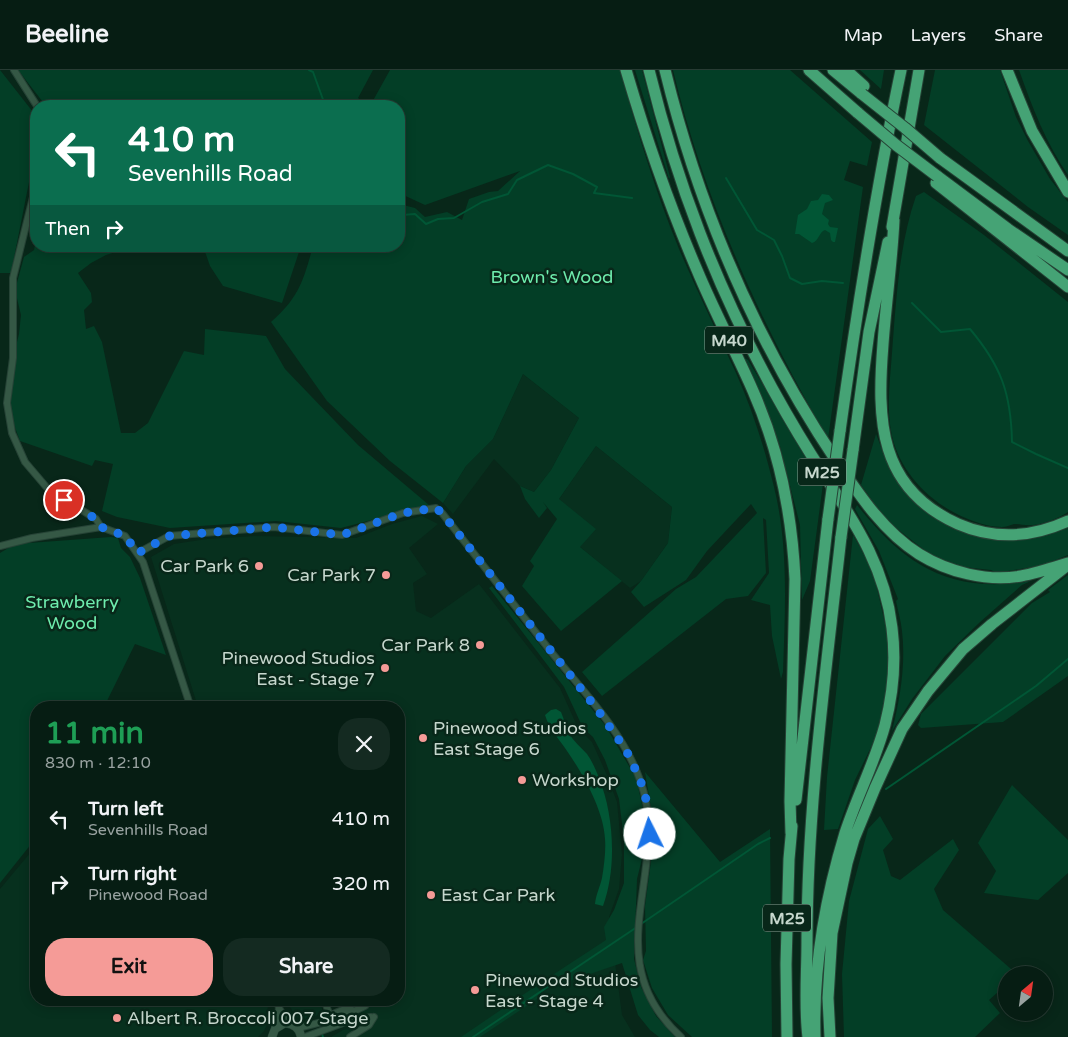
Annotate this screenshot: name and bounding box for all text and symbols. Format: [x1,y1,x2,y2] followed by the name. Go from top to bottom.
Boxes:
[25,20,109,49] text: Beeline
[844,24,883,46] text: Map
[911,24,966,46] text: Layers
[994,24,1043,46] text: Share
[128,119,235,161] text: 410 m
[45,120,110,185] icon: left
[128,161,293,187] text: Sevenhills Road
[100,215,128,243] icon: right
[45,218,90,240] text: Then
[491,266,613,288] park label: Brown's Wood
[705,326,753,354] road number: M40
[798,458,846,486] road number: M25
[43,479,85,521] pin
[50,486,78,514] icon: arrive
[160,555,249,577] place label: Car Park 6
[253,560,265,572] marker: Car Park 6
[287,564,376,586] place label: Car Park 7
[380,569,392,581] marker: Car Park 7
[25,591,119,634] park label: Strawberry Wood
[381,634,470,656] place label: Car Park 8
[474,639,486,651] marker: Car Park 8
[221,647,375,690] place label: Pinewood Studios East - Stage 7
[379,662,391,674] marker: Pinewood Studios East - Stage 7
[45,715,144,752] text: 11 min
[433,717,587,760] place label: Pinewood Studios East Stage 6
[338,718,390,770] button: close
[417,732,429,744] marker: Pinewood Studios East Stage 6
[45,753,151,773] text: 830 m · 12:10
[532,769,619,791] place label: Workshop
[516,774,528,786] marker: Workshop
[88,798,164,820] text: Turn left
[45,805,73,833] icon: left
[623,807,675,859] position arrow
[332,808,390,830] text: 410 m
[88,820,208,840] text: Sevenhills Road
[88,863,176,885] text: Turn right
[45,870,73,898] icon: right
[332,873,390,895] text: 320 m
[441,884,555,906] place label: East Car Park
[88,885,208,905] text: Pinewood Road
[425,889,437,901] marker: East Car Park
[763,904,811,931] road number: M25
[45,938,213,996] button: Exit
[223,938,390,996] button: Share
[998,966,1052,1021] north arrow
[998,966,1053,1021] map controls
[485,969,639,1012] place label: Pinewood Studios East - Stage 4
[469,984,481,996] marker: Pinewood Studios East - Stage 4
[127,1007,368,1029] place label: Albert R. Broccoli 007 Stage
[111,1012,123,1024] marker: Albert R. Broccoli 007 Stage

